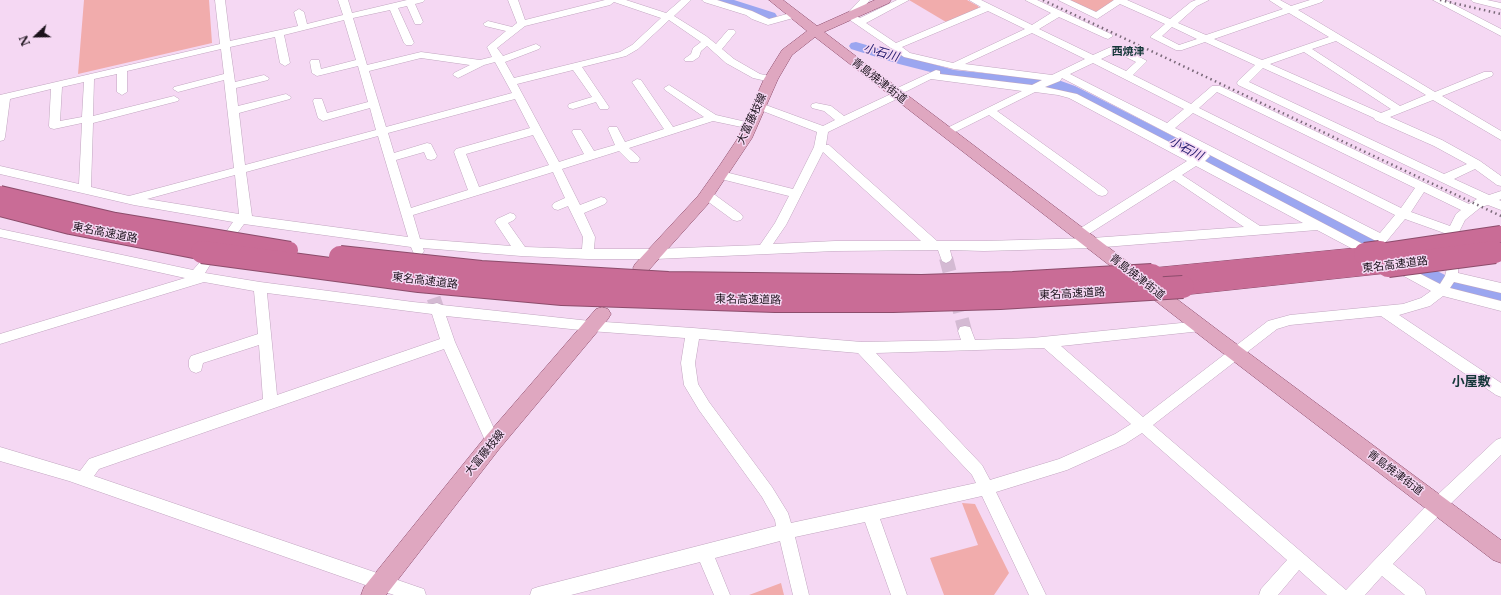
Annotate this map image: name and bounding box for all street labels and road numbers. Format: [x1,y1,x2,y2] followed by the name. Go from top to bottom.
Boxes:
[849,55,909,107] street label: 青島焼津街道
[734,91,770,147] street label: 大富藤枝線
[71,220,139,246] street label: 東名高速道路
[1107,251,1167,303] street label: 青島焼津街道
[1361,254,1429,276] street label: 東名高速道路
[391,270,459,292] street label: 東名高速道路
[1039,286,1105,302] street label: 東名高速道路
[715,293,781,307] street label: 東名高速道路
[463,427,507,479] street label: 大富藤枝線
[1365,448,1425,498] street label: 青島焼津街道

